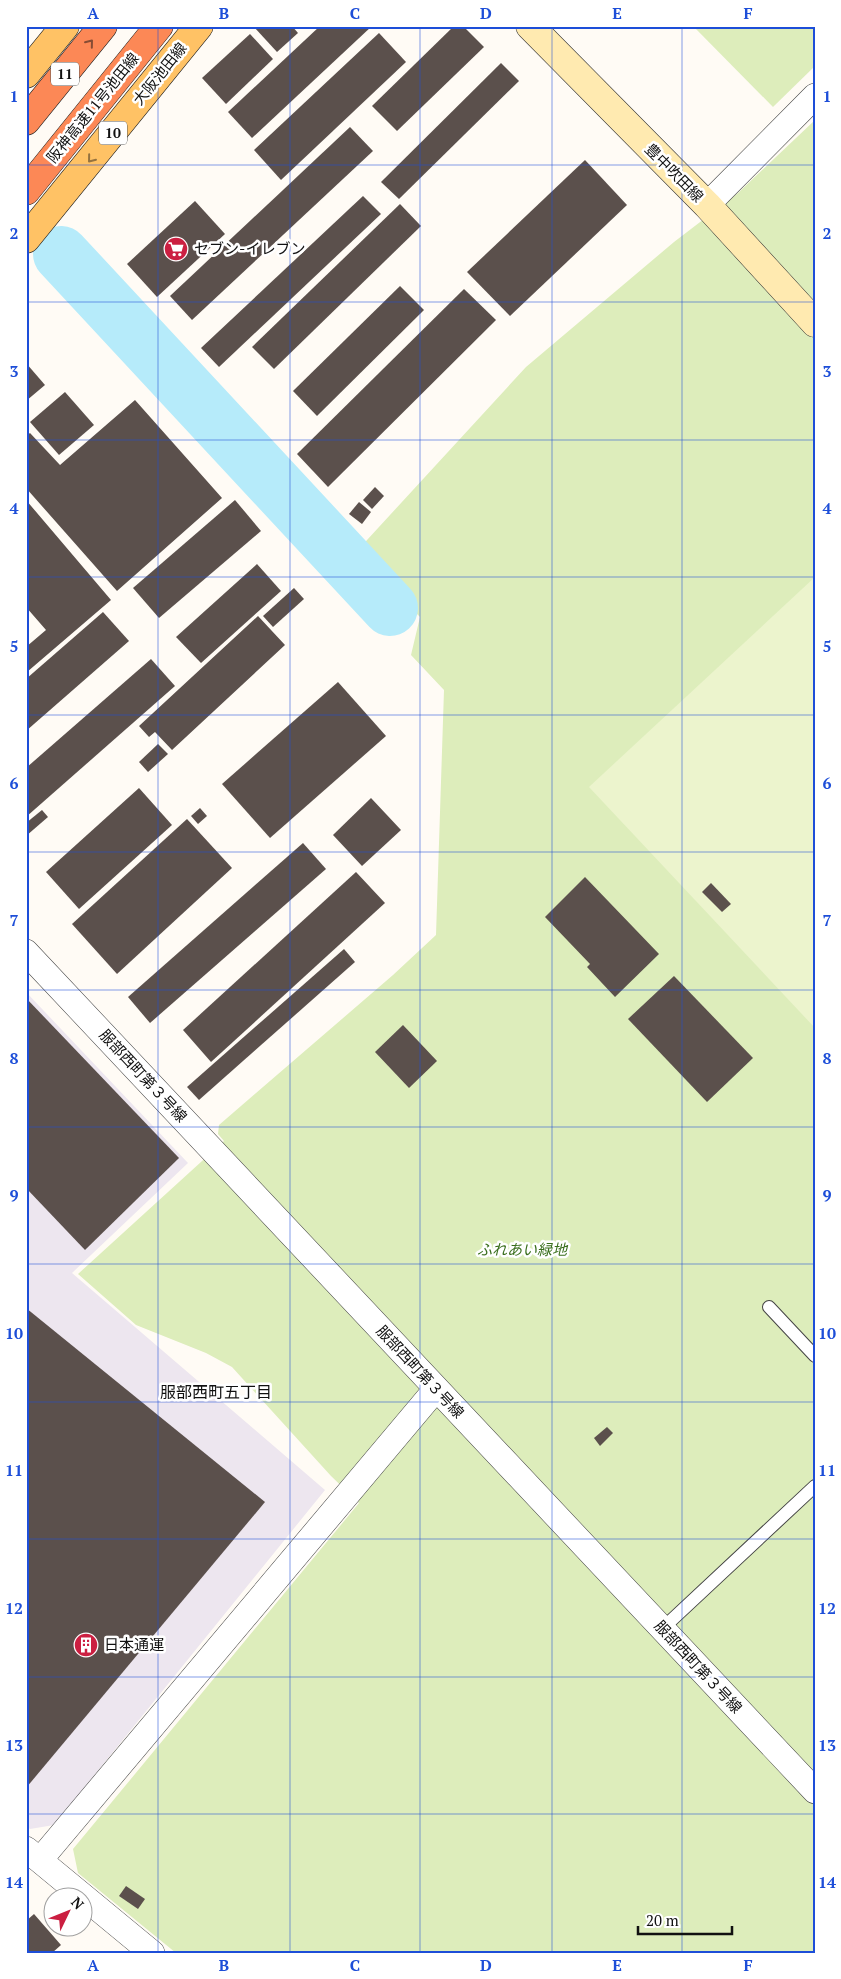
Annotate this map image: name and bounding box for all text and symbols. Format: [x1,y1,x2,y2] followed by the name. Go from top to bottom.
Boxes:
[87,2,99,24] text: A
[219,2,229,24] text: B
[350,2,360,24] text: C
[480,2,492,24] text: D
[612,2,622,24] text: E
[743,2,753,24] text: F
[128,38,191,109] street label: 大阪池田線
[84,39,93,48] one-way arrow
[42,48,143,167] street label: 阪神高速11号池田線
[51,62,79,86] road number: 11
[9,85,19,107] text: 1
[822,85,832,107] text: 1
[99,122,127,144] road number: 10
[641,139,708,206] street label: 豊中吹田線
[89,153,97,162] one-way arrow
[9,222,19,244] text: 2
[822,222,832,244] text: 2
[163,236,189,262] supermarket icon: セブン-イレブン
[194,238,305,258] place label: セブン-イレブン
[9,360,19,382] text: 3
[822,360,832,382] text: 3
[9,497,19,519] text: 4
[822,497,832,519] text: 4
[9,635,19,657] text: 5
[822,635,832,657] text: 5
[9,772,19,794] text: 6
[822,772,832,794] text: 6
[9,909,19,931] text: 7
[822,909,832,931] text: 7
[95,1025,192,1126] street label: 服部西町第３号線
[9,1047,19,1069] text: 8
[822,1047,832,1069] text: 8
[9,1184,19,1206] text: 9
[822,1184,832,1206] text: 9
[477,1239,569,1259] park label: ふれあい緑地
[372,1321,469,1422] street label: 服部西町第３号線
[5,1322,23,1344] text: 10
[818,1322,836,1344] text: 10
[160,1381,272,1403] district label: 服部西町五丁目
[5,1459,23,1481] text: 11
[818,1459,836,1481] text: 11
[5,1597,23,1619] text: 12
[818,1597,836,1619] text: 12
[650,1616,747,1717] street label: 服部西町第３号線
[73,1632,99,1658] building icon: 日本通運
[104,1634,164,1654] place label: 日本通運
[5,1734,23,1756] text: 13
[818,1734,836,1756] text: 13
[5,1871,23,1893] text: 14
[818,1871,836,1893] text: 14
[42,1886,92,1936] north arrow
[67,1892,89,1913] text: N
[638,1904,732,1936] scale bar
[646,1910,679,1930] text: 20 m
[87,1954,99,1976] text: A
[219,1954,229,1976] text: B
[350,1954,360,1976] text: C
[480,1954,492,1976] text: D
[612,1954,622,1976] text: E
[743,1954,753,1976] text: F

